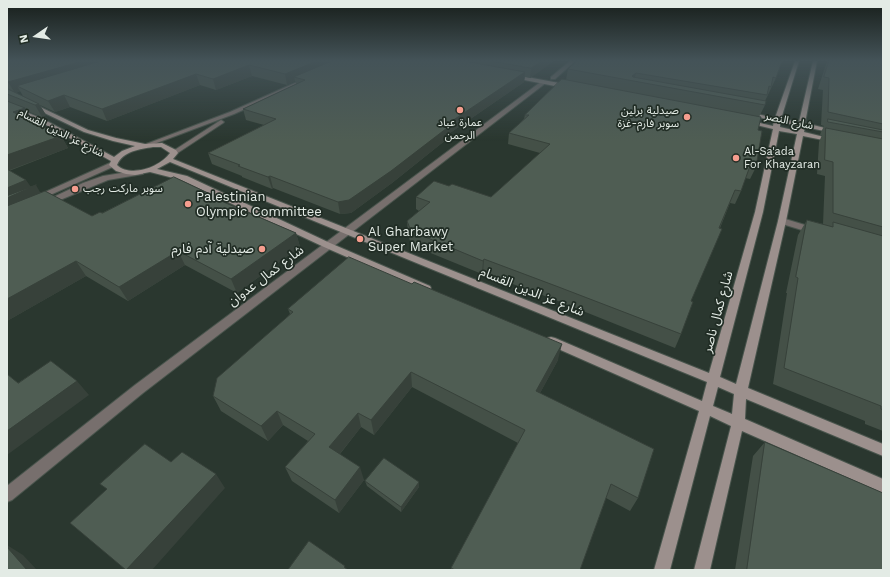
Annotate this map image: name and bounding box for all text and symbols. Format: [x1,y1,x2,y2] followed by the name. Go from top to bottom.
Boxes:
[16,16,56,56] north arrow
[17,33,31,44] text: N
[618,104,679,130] place label: صيدلية برلين سوبر فارم-غزة
[455,105,465,115] marker: عمارة عباد الرحمن
[16,106,106,160] street label: شارع عز الدين القسام
[764,109,814,133] street label: شارع النصر
[682,112,692,122] marker: صيدلية برلين سوبر فارم-غزة
[438,116,482,142] place label: عمارة عباد الرحمن
[744,145,820,171] place label: Al-Sa'ada For Khayzaran
[731,153,741,163] marker: Al-Sa'ada For Khayzaran
[83,182,163,196] place label: سوبر ماركت رجب
[70,184,80,194] marker: سوبر ماركت رجب
[196,189,322,220] place label: Palestinian Olympic Committee
[183,199,193,209] marker: Palestinian Olympic Committee
[368,224,453,255] place label: Al Gharbawy Super Market
[355,234,365,244] marker: Al Gharbawy Super Market
[171,241,254,257] place label: صيدلية آدم فارم
[225,242,307,310] street label: شارع كمال عدوان
[257,244,267,254] marker: صيدلية آدم فارم
[478,264,586,320] street label: شارع عز الدين القسام
[700,269,736,355] street label: شارع كمال ناصر

